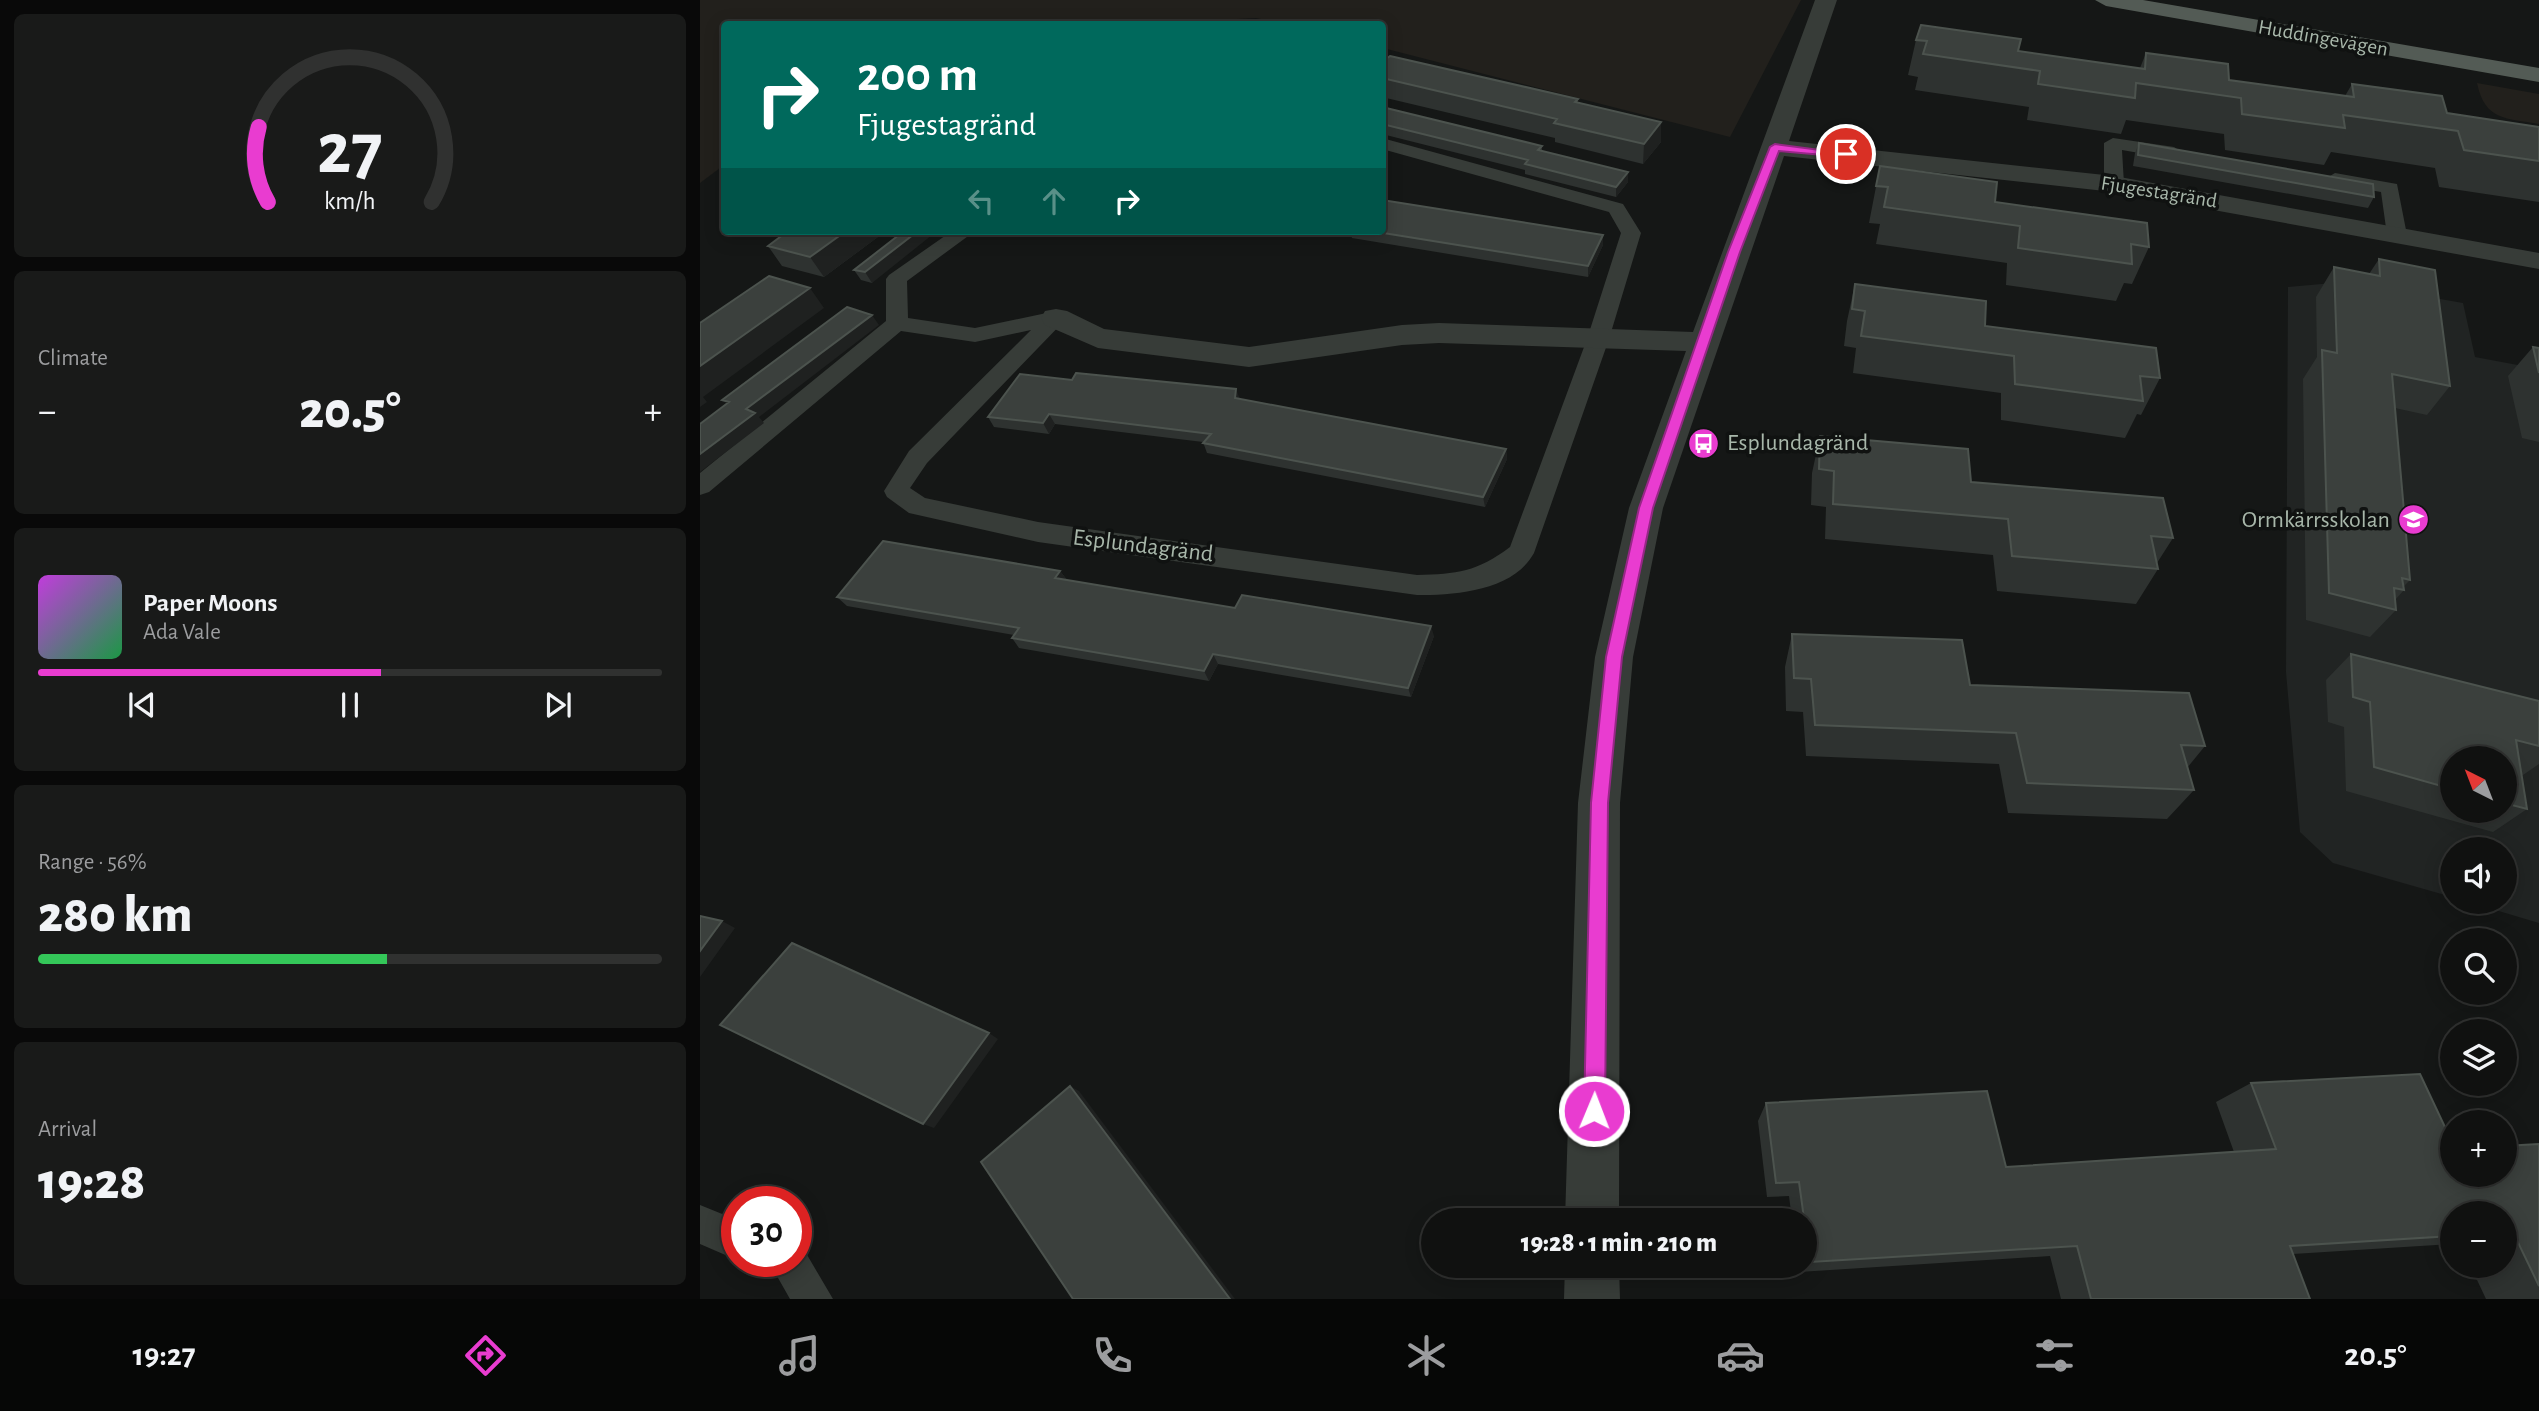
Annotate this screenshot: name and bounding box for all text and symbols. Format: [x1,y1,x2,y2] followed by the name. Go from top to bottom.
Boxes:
[2256,16,2390,60] street label: Huddingevägen
[742,49,833,140] icon: right
[857,51,978,100] text: 200 m
[857,109,1036,141] text: Fjugestagränd
[317,114,383,187] text: 27
[1816,124,1876,184] pin
[1827,135,1865,173] icon: arrive
[2099,172,2219,212] street label: Fjugestagränd
[962,182,1000,220] icon: left
[1035,182,1073,220] icon: ahead
[1108,182,1146,220] icon: right
[324,188,376,213] text: km/h
[38,347,108,370] text: Climate
[299,385,401,437] text: 20.5°
[38,393,56,431] text: −
[644,393,662,431] text: +
[1687,426,1721,460] bus stop icon: Esplundagränd
[1727,431,1868,455] place label: Esplundagränd
[2396,503,2430,537] school or university icon: Ormkärrsskolan
[2242,508,2390,532] place label: Ormkärrsskolan
[1071,525,1215,567] street label: Esplundagränd
[143,590,278,616] text: Paper Moons
[143,621,221,644] text: Ada Vale
[123,686,161,724] icon: previous
[331,686,369,724] icon: pause
[539,686,577,724] icon: next
[2440,746,2516,822] north arrow
[2440,746,2517,1278] map controls
[2440,837,2517,914] button: sound
[38,851,147,874] text: Range · 56%
[38,889,192,941] text: 280 km
[2440,928,2517,1005] button: search
[2440,1019,2517,1096] button: layers
[1557,1074,1631,1148] position arrow
[2440,1110,2517,1187] button: +
[38,1118,97,1141] text: Arrival
[38,1156,145,1208] text: 19:28
[721,1186,812,1277] speed limit sign: 30
[2440,1201,2517,1278] button: −
[1521,1230,1717,1256] text: 19:28 · 1 min · 210 m
[461,1331,510,1380] icon: directions
[775,1331,824,1380] icon: music
[1088,1331,1137,1380] icon: phone
[1402,1331,1451,1380] icon: climate
[1716,1331,1765,1380] icon: car
[2030,1331,2079,1380] icon: filters
[132,1339,196,1371] text: 19:27
[2344,1339,2407,1371] text: 20.5°

